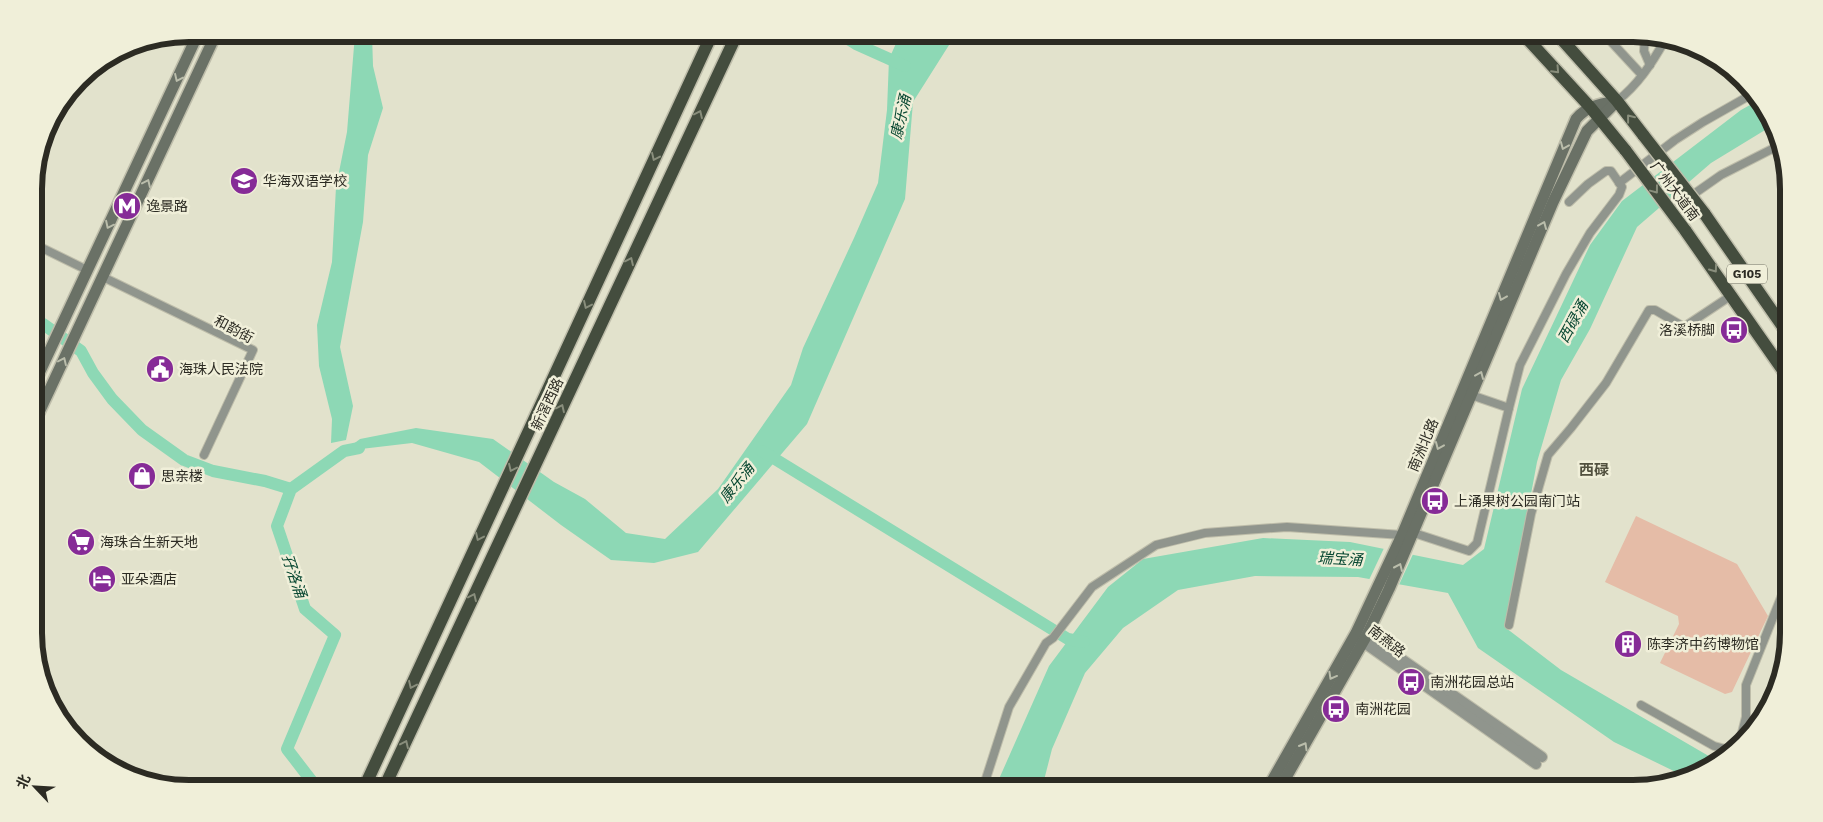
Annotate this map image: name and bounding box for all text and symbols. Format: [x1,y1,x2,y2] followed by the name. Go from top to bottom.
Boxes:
[1550,64,1559,73] one-way arrow
[174,73,184,82] one-way arrow
[887,91,915,141] water label: 康乐涌
[693,110,704,119] one-way arrow
[1628,115,1636,124] one-way arrow
[1559,141,1570,150] one-way arrow
[650,152,661,161] one-way arrow
[1648,158,1702,224] street label: 广州大道南
[229,166,259,196] school or university icon: 华海双语学校
[263,173,347,189] place label: 华海双语学校
[140,179,151,188] one-way arrow
[1649,184,1658,194] one-way arrow
[112,191,142,221] metro station icon: 逸景路
[146,198,188,214] place label: 逸景路
[105,220,115,229] one-way arrow
[1537,221,1548,230] one-way arrow
[624,257,635,266] one-way arrow
[1708,263,1717,273] one-way arrow
[1727,264,1767,284] road number: G105
[1497,292,1507,300] one-way arrow
[1554,296,1593,346] water label: 西碌涌
[583,300,594,309] one-way arrow
[212,312,256,346] street label: 和韵街
[1719,315,1749,345] bus stop icon: 洛溪桥脚
[1659,322,1715,338] place label: 洛溪桥脚
[145,354,175,384] public building icon: 海珠人民法院
[57,358,67,367] one-way arrow
[179,361,263,377] place label: 海珠人民法院
[1474,371,1484,380] one-way arrow
[528,375,566,433] street label: 新滘西路
[555,404,566,413] one-way arrow
[1405,416,1441,474] street label: 南洲北路
[1434,441,1445,450] one-way arrow
[716,458,759,506] water label: 康乐涌
[127,461,157,491] shop icon: 思亲楼
[1579,461,1609,479] district label: 西碌
[507,463,518,472] one-way arrow
[161,468,203,484] place label: 思亲楼
[1420,486,1450,516] bus stop icon: 上涌果树公园南门站
[1454,493,1580,509] place label: 上涌果树公园南门站
[66,527,96,557] supermarket icon: 海珠合生新天地
[475,532,486,541] one-way arrow
[100,534,198,550] place label: 海珠合生新天地
[1317,549,1365,569] water label: 瑞宝涌
[278,552,310,602] water label: 孖洛涌
[1392,563,1403,572] one-way arrow
[87,564,117,594] hotel icon: 亚朵酒店
[121,571,177,587] place label: 亚朵酒店
[467,593,477,602] one-way arrow
[1366,622,1408,660] street label: 南燕路
[1613,629,1643,659] building icon: 陈李济中药博物馆
[1647,636,1759,652] place label: 陈李济中药博物馆
[1396,667,1426,697] bus stop icon: 南洲花园总站
[1329,671,1339,680] one-way arrow
[1430,674,1514,690] place label: 南洲花园总站
[407,680,418,689] one-way arrow
[1321,694,1351,724] bus stop icon: 南洲花园
[1355,701,1411,717] place label: 南洲花园
[398,740,409,749] one-way arrow
[1298,742,1308,751] one-way arrow
[10,762,60,812] north arrow
[13,772,33,791] text: 北

